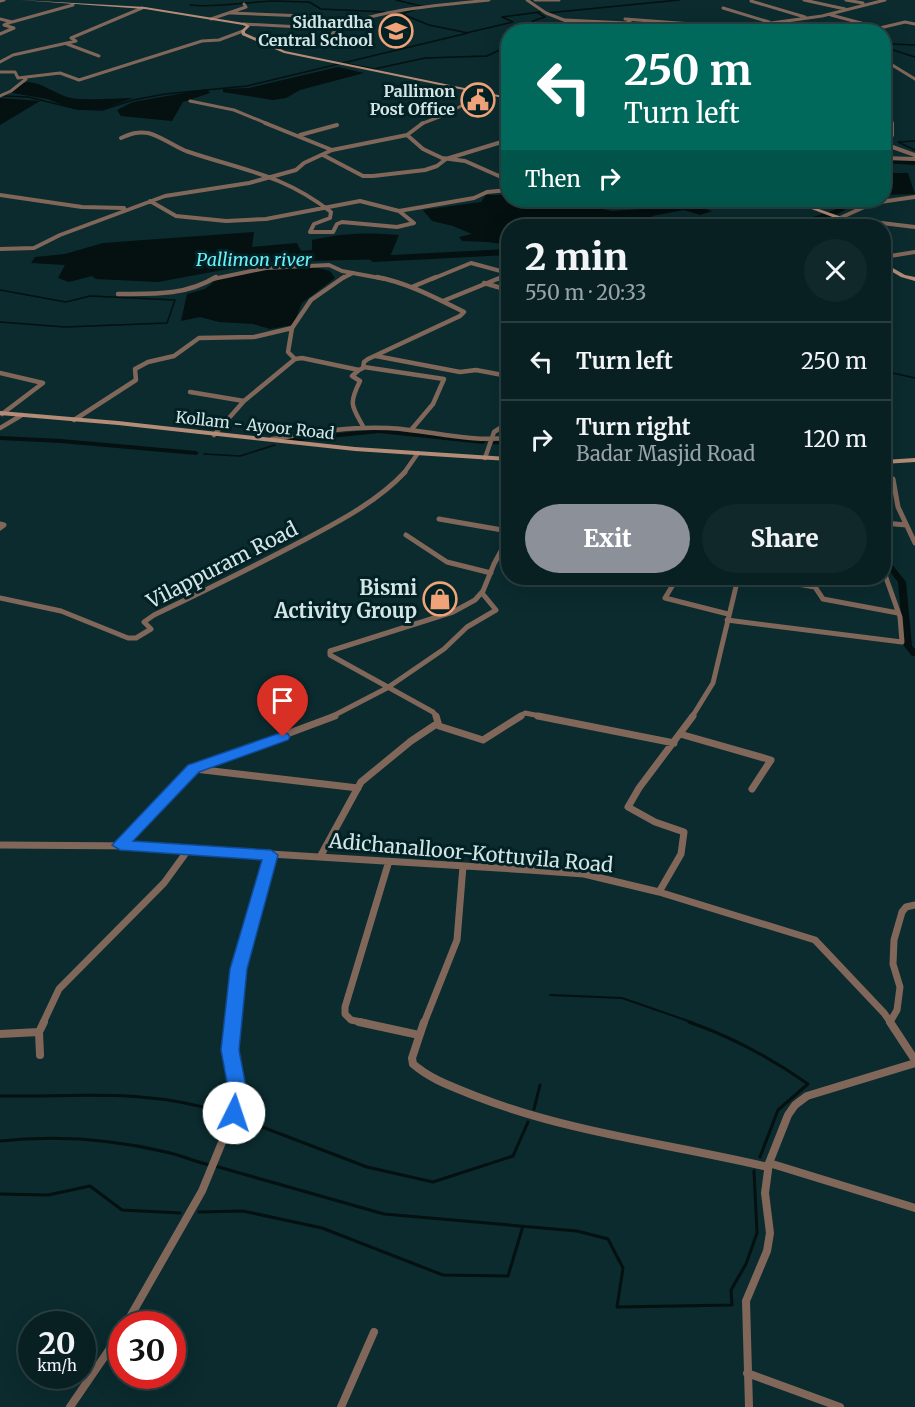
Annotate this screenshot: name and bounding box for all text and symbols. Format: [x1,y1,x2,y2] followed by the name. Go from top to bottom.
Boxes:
[258,12,373,50] place label: Sidhardha Central School
[378,13,414,49] school or university icon: Sidhardha Central School
[624,44,752,96] text: 250 m
[525,48,603,126] icon: left
[370,81,455,119] place label: Pallimon Post Office
[460,82,496,118] public building icon: Pallimon Post Office
[624,96,739,130] text: Turn left
[593,162,626,195] icon: right
[525,165,581,193] text: Then
[525,235,628,280] text: 2 min
[804,239,867,302] button: close
[196,248,313,271] water label: Pallimon river
[525,280,646,305] text: 550 m · 20:33
[525,345,558,378] icon: left
[576,347,673,375] text: Turn left
[801,347,867,375] text: 250 m
[174,407,336,443] street label: Kollam - Ayoor Road
[576,413,690,441] text: Turn right
[525,423,558,456] icon: right
[803,425,867,453] text: 120 m
[576,441,755,466] text: Badar Masjid Road
[525,504,690,573] button: Exit
[702,504,867,573] button: Share
[141,516,301,614] street label: Vilappuram Road
[273,575,417,623] place label: Bismi Activity Group
[422,581,458,617] shop icon: Bismi Activity Group
[257,675,308,737] pin
[266,684,299,717] icon: arrive
[327,828,614,877] street label: Adichanalloor-Kottuvila Road
[202,1081,266,1145] position arrow
[108,1311,186,1389] speed limit sign: 30
[38,1324,76,1362] text: 20
[37,1356,77,1375] text: km/h

